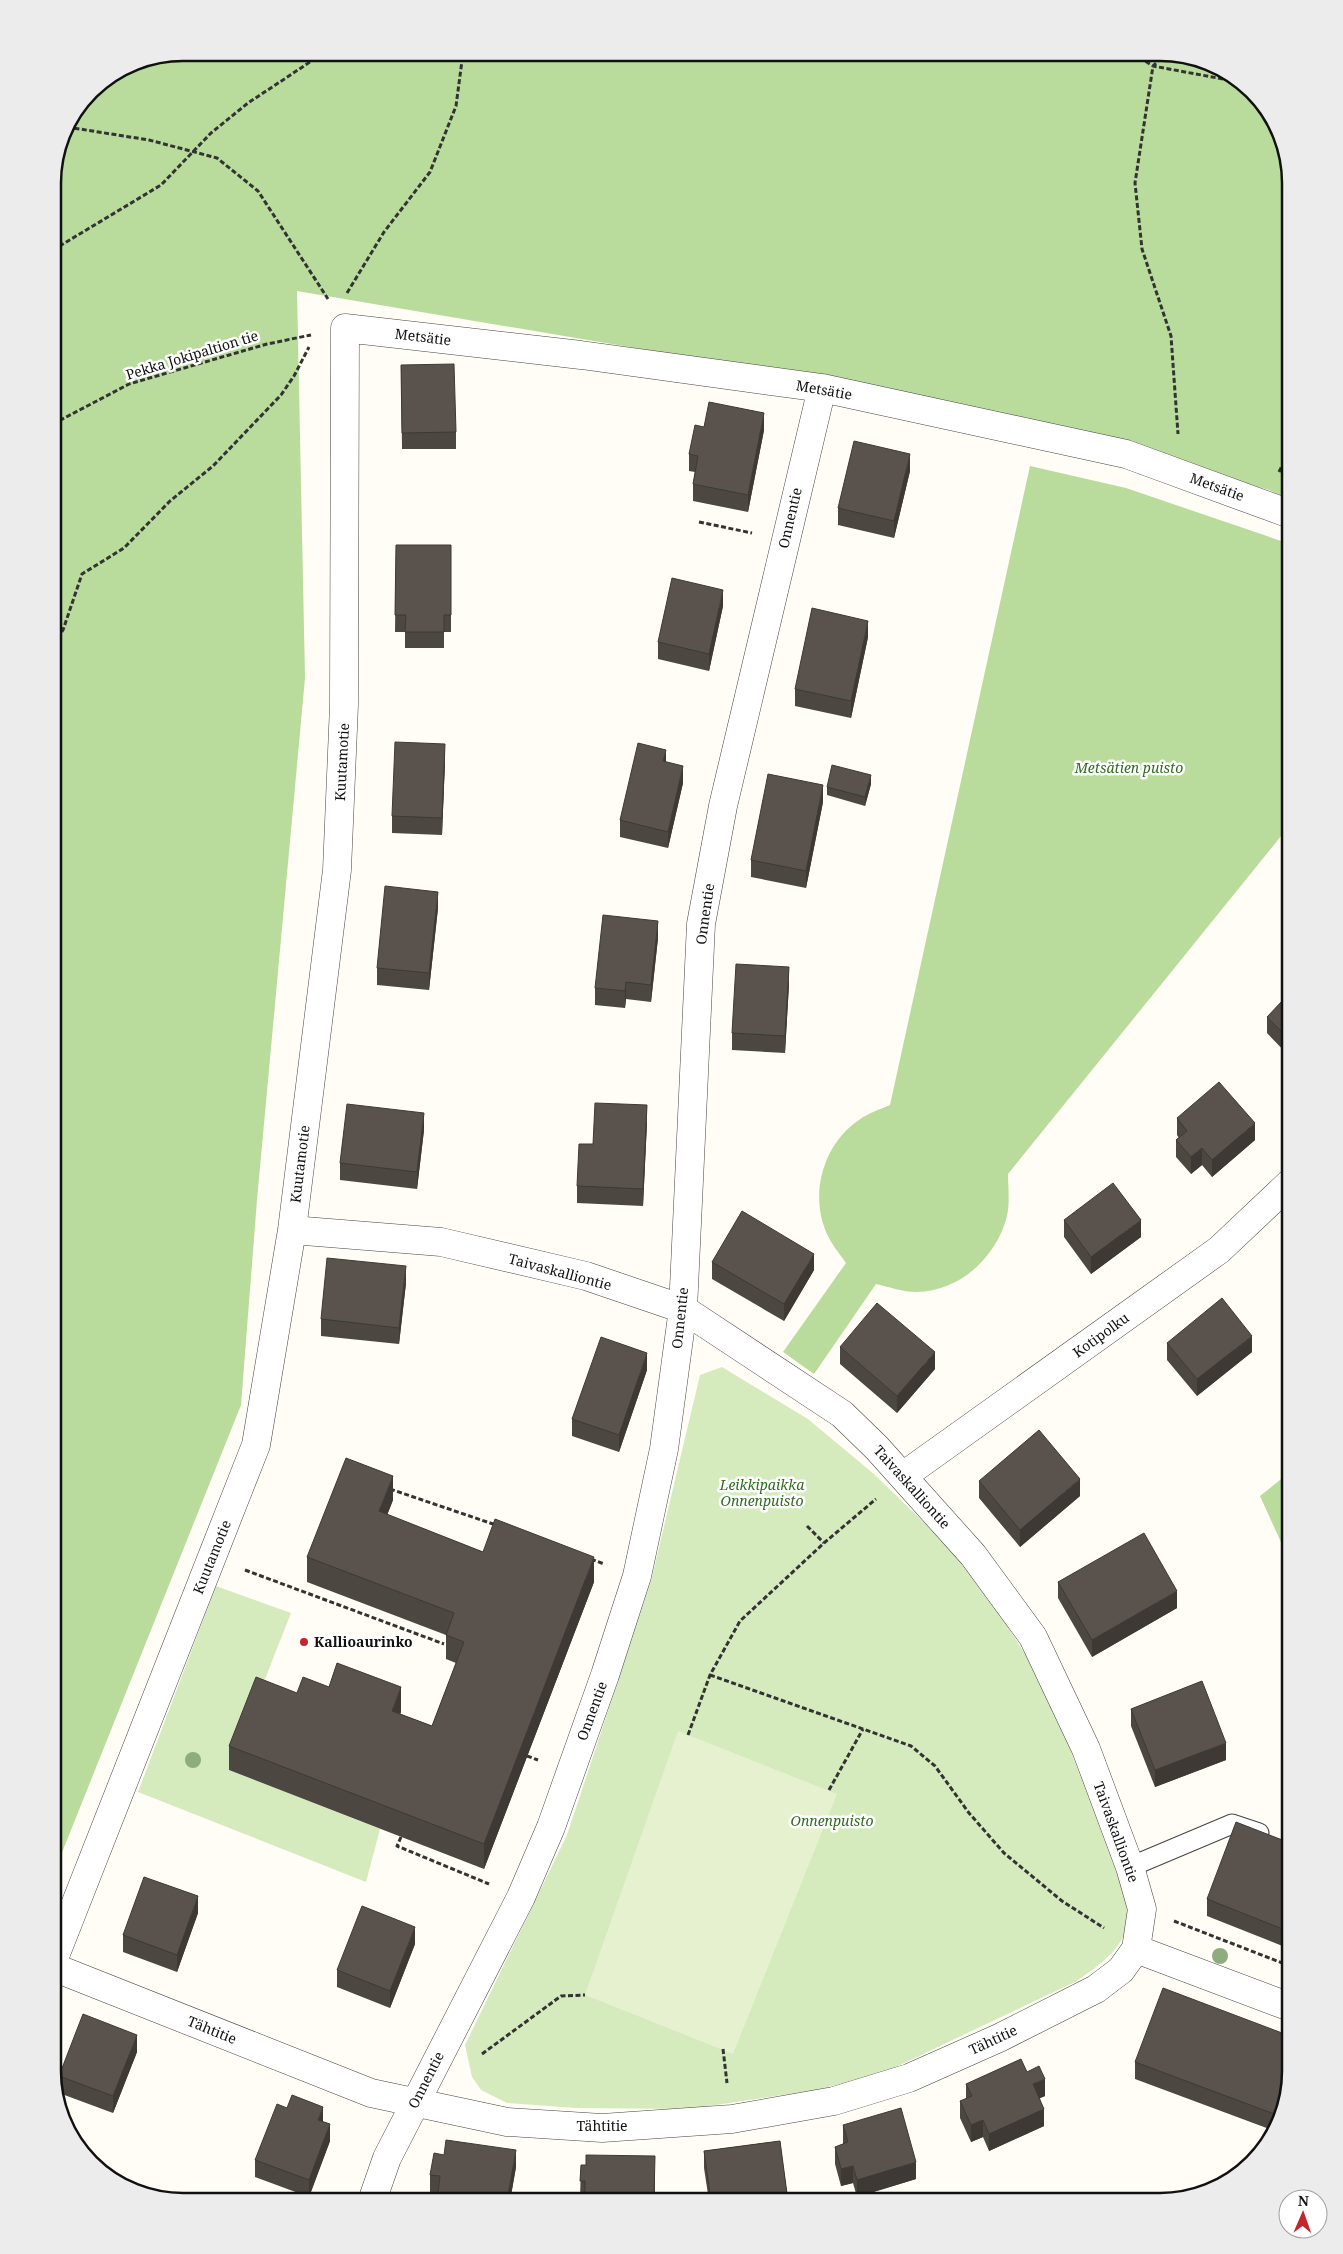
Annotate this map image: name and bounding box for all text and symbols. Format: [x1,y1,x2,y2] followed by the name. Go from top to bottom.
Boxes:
[394,324,452,349] street label: Metsätie
[123,325,260,384] street label: Pekka Jokipaltion tie
[795,375,854,404] street label: Metsätie
[1187,468,1247,505] street label: Metsätie
[773,486,806,550] street label: Onnentie
[330,722,353,802] street label: Kuutamotie
[1074,758,1183,777] park label: Metsätien puisto
[691,882,718,946] street label: Onnentie
[285,1124,314,1204] street label: Kuutamotie
[506,1249,614,1294] street label: Taivaskalliontie
[667,1286,692,1350] street label: Onnentie
[1069,1308,1133,1361] street label: Kotipolku
[870,1441,955,1532] street label: Taivaskalliontie
[719,1475,805,1510] park label: Leikkipaikka Onnenpuisto
[188,1517,235,1597] street label: Kuutamotie
[314,1632,413,1651] place label: Kallioaurinko
[298,1636,310,1648] marker: Kallioaurinko
[572,1679,611,1743] street label: Onnentie
[1089,1779,1144,1885] street label: Taivaskalliontie
[791,1811,873,1830] park label: Onnenpuisto
[185,2011,240,2048] street label: Tähtitie
[966,2020,1020,2059] street label: Tähtitie
[403,2048,448,2112] street label: Onnentie
[576,2116,628,2135] street label: Tähtitie
[1278,2189,1328,2239] north arrow
[1298,2191,1309,2210] text: N

